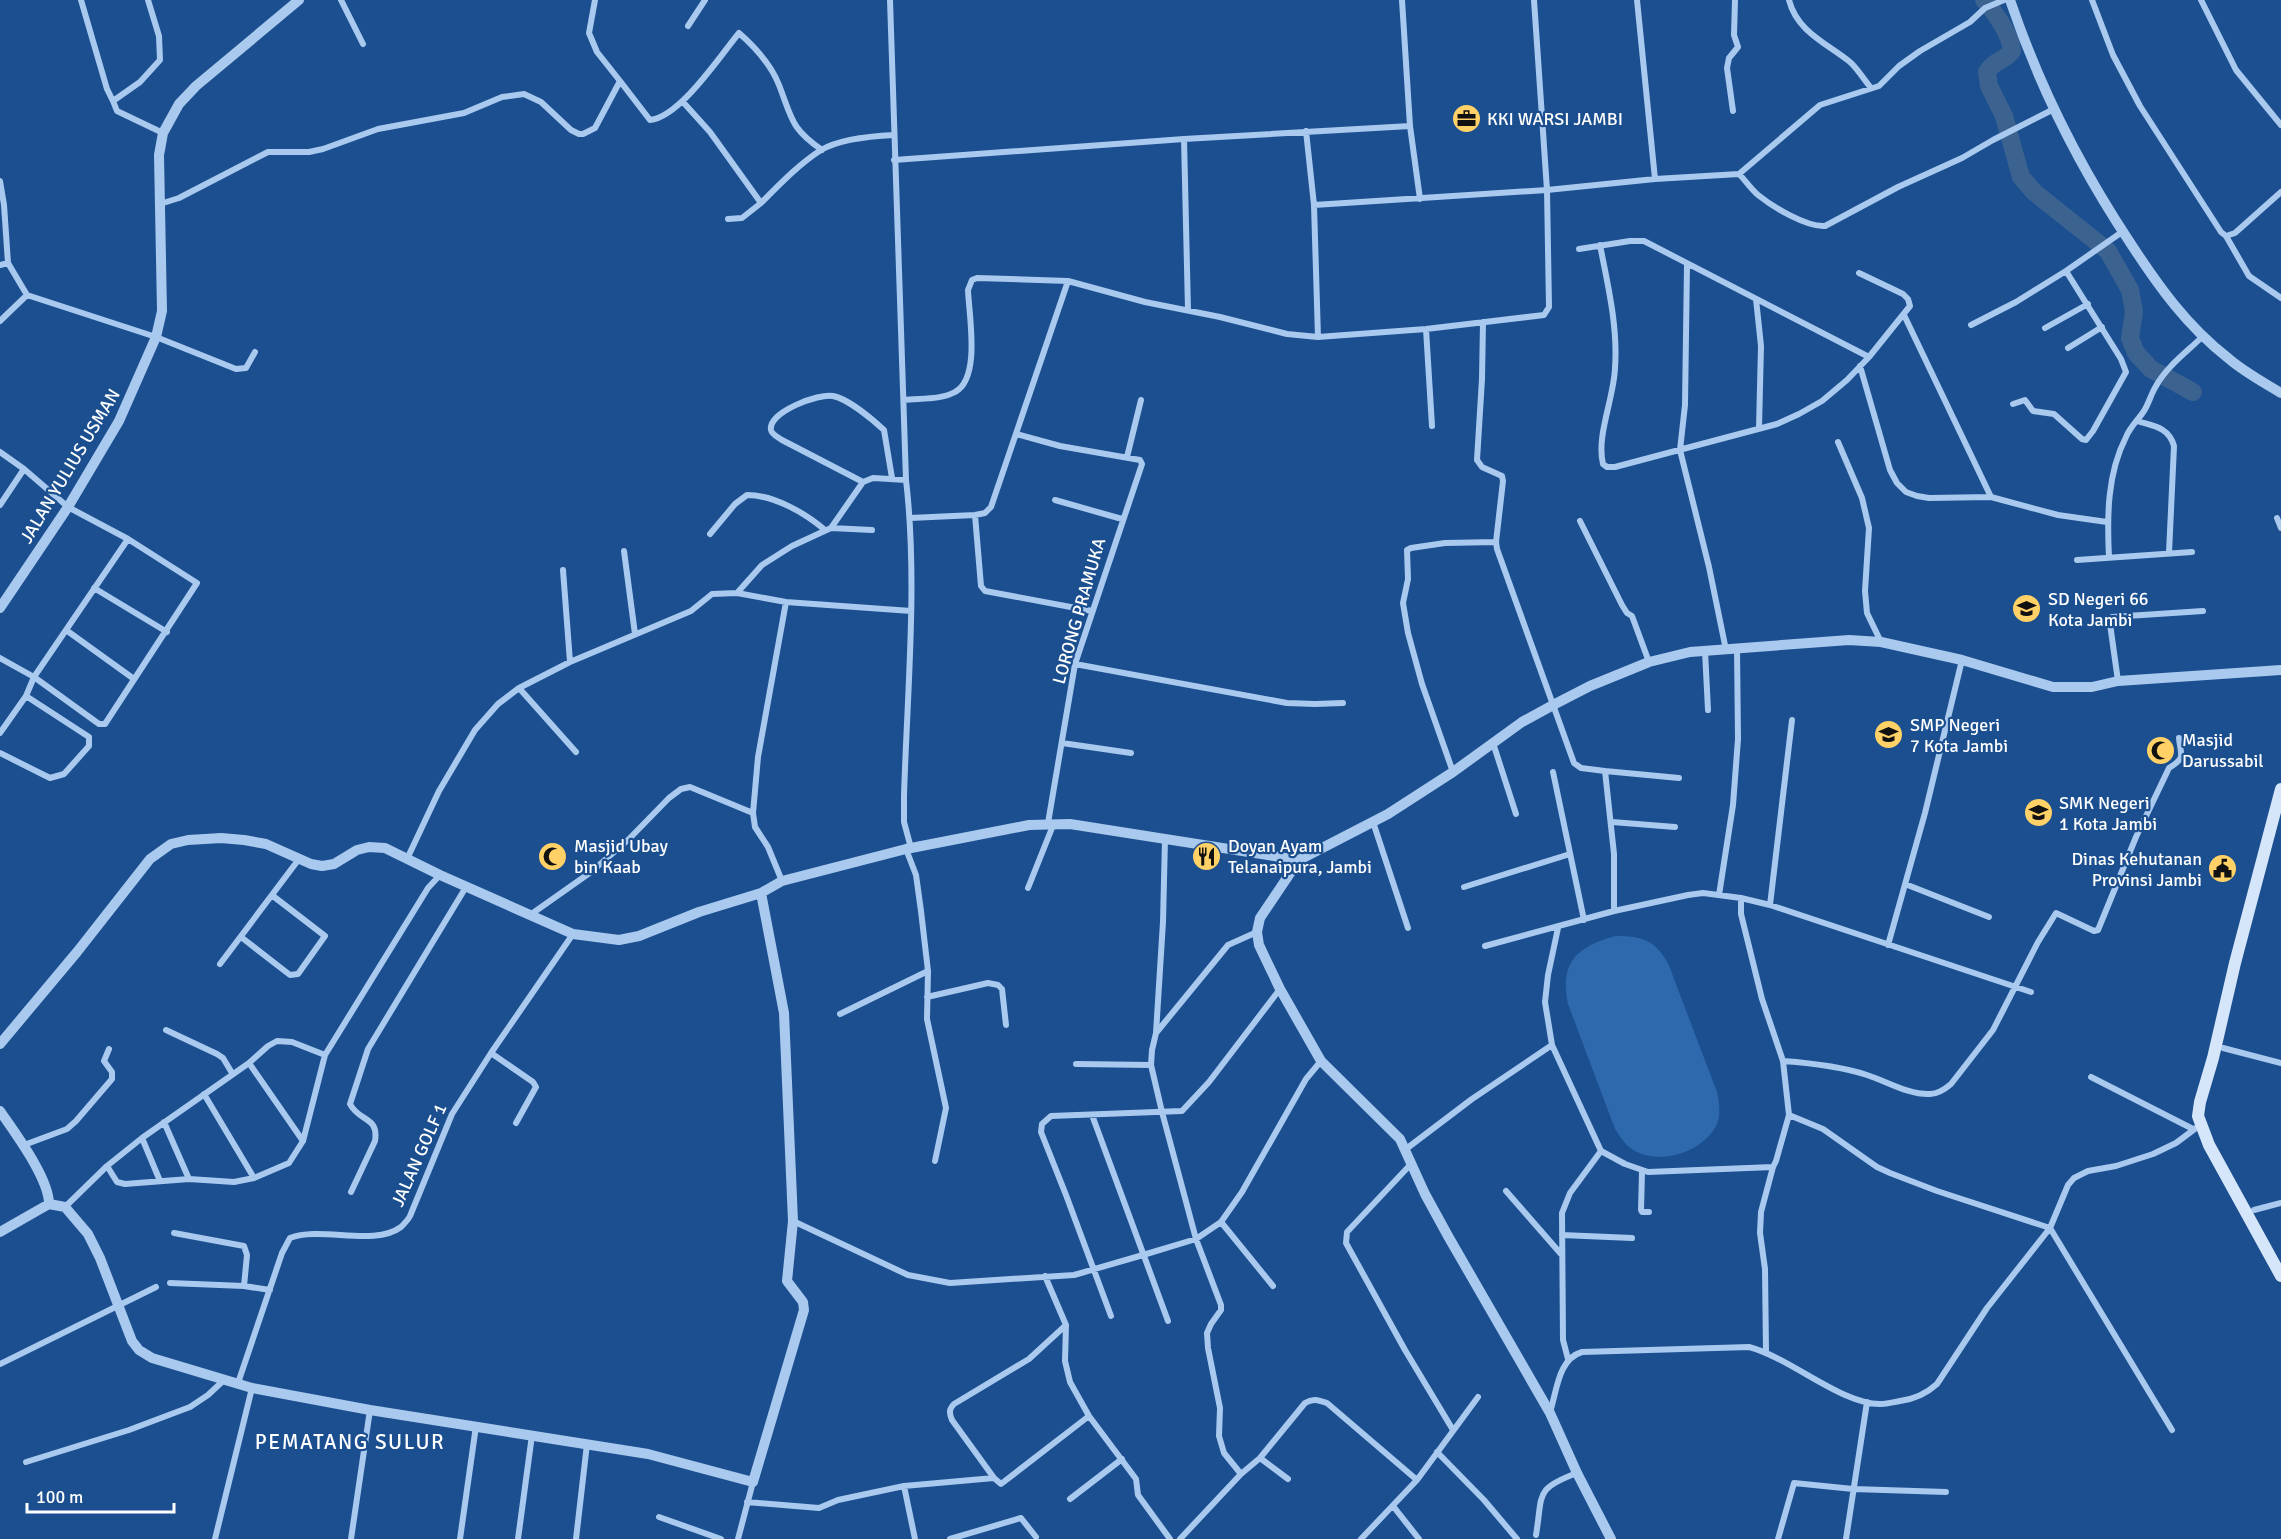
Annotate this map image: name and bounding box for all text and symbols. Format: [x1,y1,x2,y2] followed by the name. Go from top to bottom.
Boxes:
[1450,103,1482,135] office icon: KKI WARSI JAMBI
[1487,108,1623,130] place label: KKI WARSI JAMBI
[15,385,125,547] street label: JALAN YULIUS USMAN
[1048,535,1110,687] street label: LORONG PRAMUKA
[2048,588,2149,631] place label: SD Negeri 66 Kota Jambi
[2011,593,2043,625] school or university icon: SD Negeri 66 Kota Jambi
[1910,714,2008,757] place label: SMP Negeri 7 Kota Jambi
[1873,719,1905,751] school or university icon: SMP Negeri 7 Kota Jambi
[2182,729,2264,772] place label: Masjid Darussabil
[2145,734,2177,766] mosque icon: Masjid Darussabil
[2059,792,2157,835] place label: SMK Negeri 1 Kota Jambi
[2022,797,2054,829] school or university icon: SMK Negeri 1 Kota Jambi
[574,835,668,878] place label: Masjid Ubay bin Kaab
[1228,835,1372,878] place label: Doyan Ayam Telanaipura, Jambi
[537,840,569,872] mosque icon: Masjid Ubay bin Kaab
[1191,840,1223,872] restaurant icon: Doyan Ayam Telanaipura, Jambi
[2071,848,2202,891] place label: Dinas Kehutanan Provinsi Jambi
[2207,853,2239,885] public building icon: Dinas Kehutanan Provinsi Jambi
[386,1100,452,1210] street label: JALAN GOLF 1
[255,1429,445,1455] district label: PEMATANG SULUR
[27,1476,174,1514] scale bar
[36,1486,83,1508] text: 100 m

